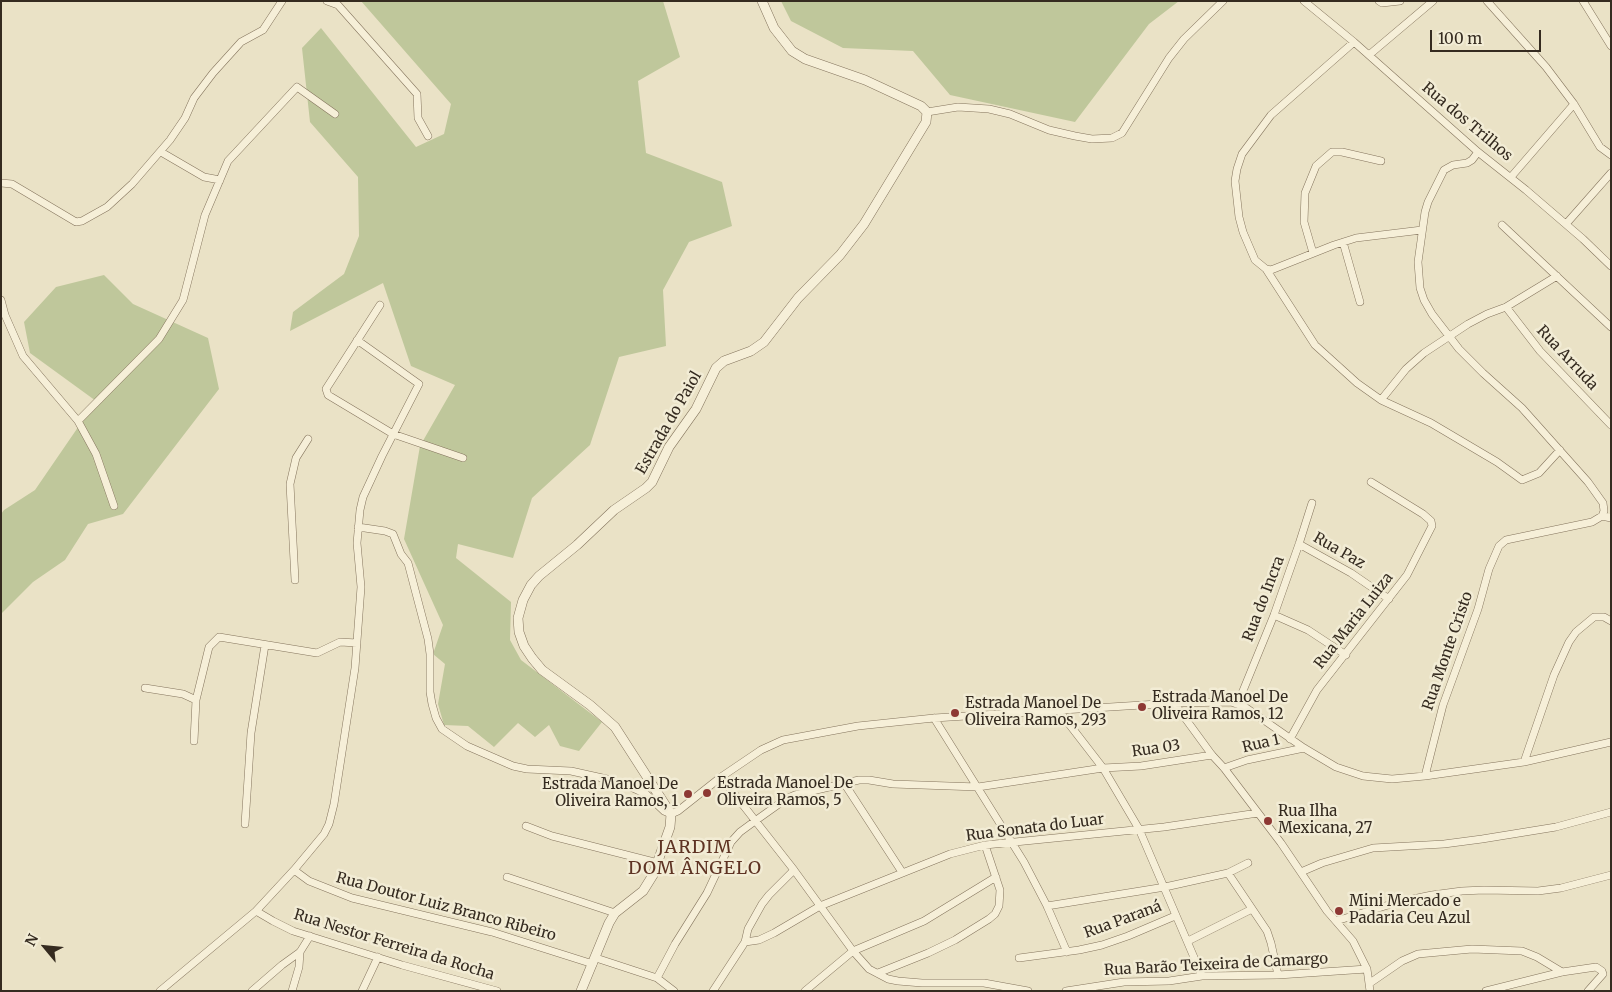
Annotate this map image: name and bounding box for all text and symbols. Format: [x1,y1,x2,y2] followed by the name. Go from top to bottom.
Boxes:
[1432,20,1543,52] scale bar
[1438,29,1482,48] text: 100 m
[1418,79,1516,165] street label: Rua dos Trilhos
[1532,322,1602,394] street label: Rua Arruda
[632,368,706,478] street label: Estrada do Paiol
[1310,529,1368,573] street label: Rua Paz
[1239,554,1289,644] street label: Rua do Incra
[1311,569,1397,673] street label: Rua Maria Luiza
[1419,589,1477,713] street label: Rua Monte Cristo
[1152,689,1288,724] place label: Estrada Manoel De Oliveira Ramos, 12
[965,695,1107,730] place label: Estrada Manoel De Oliveira Ramos, 293
[1136,701,1148,713] marker: Estrada Manoel De Oliveira Ramos, 12
[949,707,961,719] marker: Estrada Manoel De Oliveira Ramos, 293
[1240,731,1282,757] street label: Rua 1
[1131,737,1181,761] street label: Rua 03
[717,775,853,810] place label: Estrada Manoel De Oliveira Ramos, 5
[542,776,678,811] place label: Estrada Manoel De Oliveira Ramos, 1
[701,787,713,799] marker: Estrada Manoel De Oliveira Ramos, 5
[682,788,694,800] marker: Estrada Manoel De Oliveira Ramos, 1
[1278,803,1372,838] place label: Rua Ilha Mexicana, 27
[965,811,1105,845] street label: Rua Sonata do Luar
[1262,815,1274,827] marker: Rua Ilha Mexicana, 27
[627,837,763,880] district label: JARDIM DOM ÂNGELO
[334,869,558,945] street label: Rua Doutor Luiz Branco Ribeiro
[1349,893,1470,928] place label: Mini Mercado e Padaria Ceu Azul
[1082,898,1164,942] street label: Rua Paraná
[1333,905,1345,917] marker: Mini Mercado e Padaria Ceu Azul
[292,906,496,984] street label: Rua Nestor Ferreira da Rocha
[20,922,70,972] north arrow
[21,931,42,949] text: N
[1103,950,1329,980] street label: Rua Barão Teixeira de Camargo

